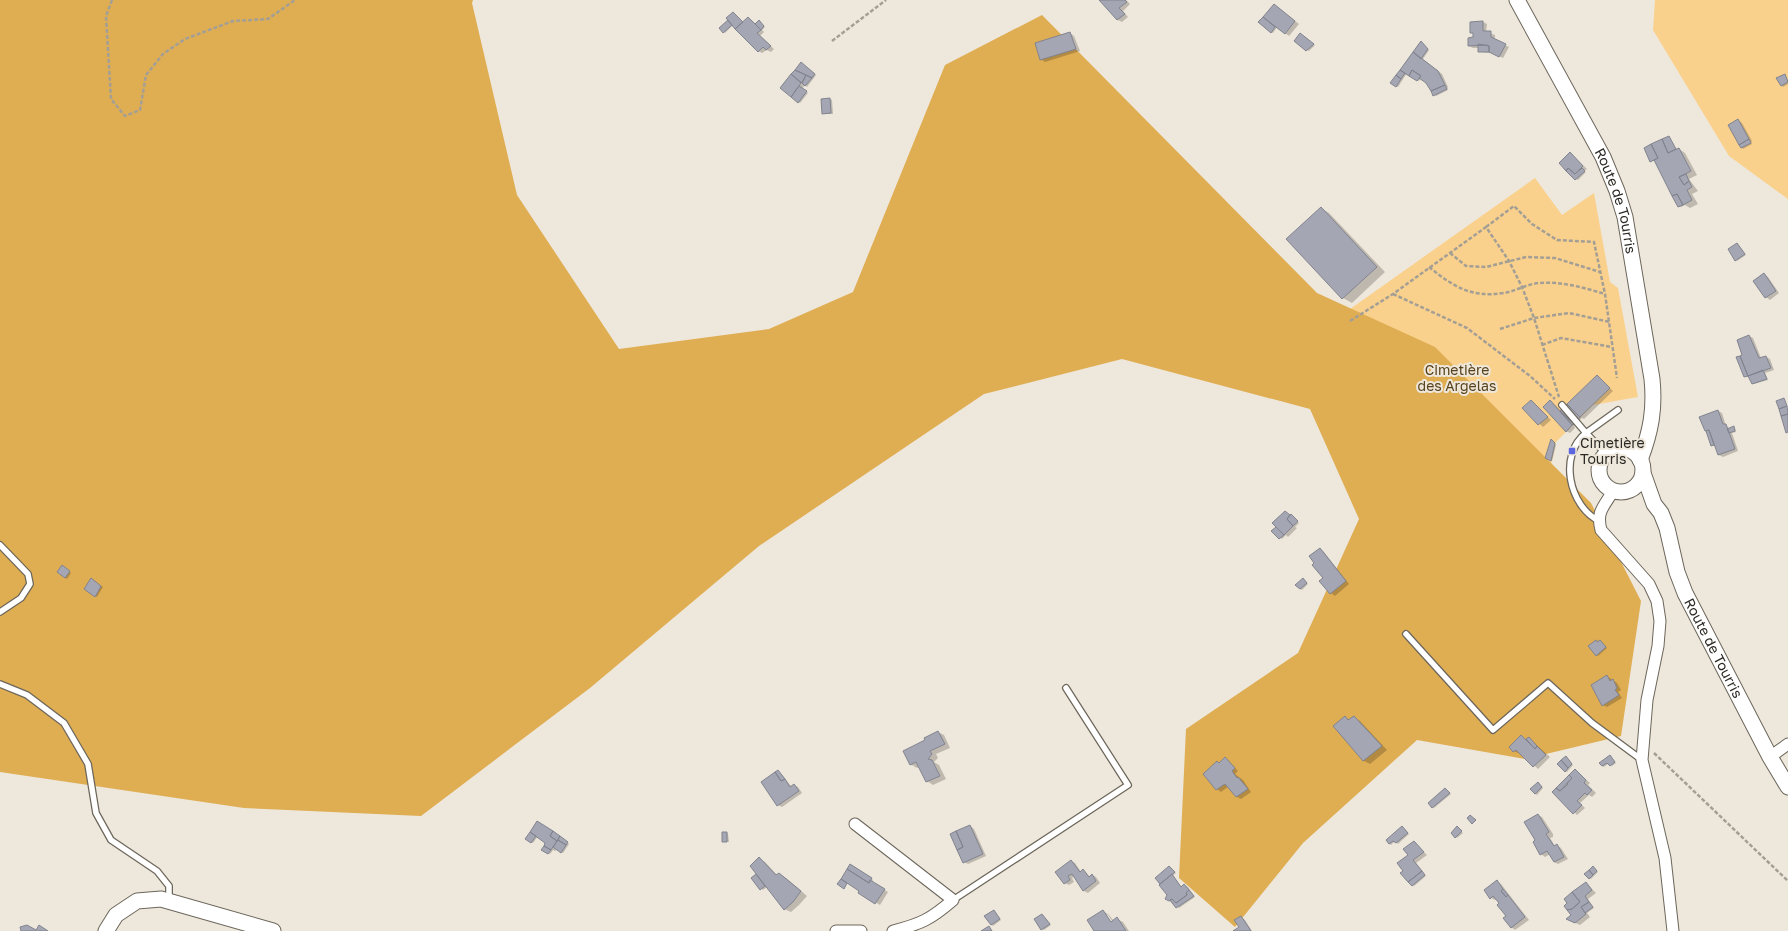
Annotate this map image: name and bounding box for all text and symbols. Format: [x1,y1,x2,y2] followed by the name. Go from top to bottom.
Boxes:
[1592,145,1640,255] street label: Route de Tourris
[1418,361,1496,394] park label: Cimetière des Argelas
[1580,434,1645,467] place label: Cimetière Tourris
[1567,446,1577,456] marker: Cimetière Tourris
[1681,595,1747,701] street label: Route de Tourris

